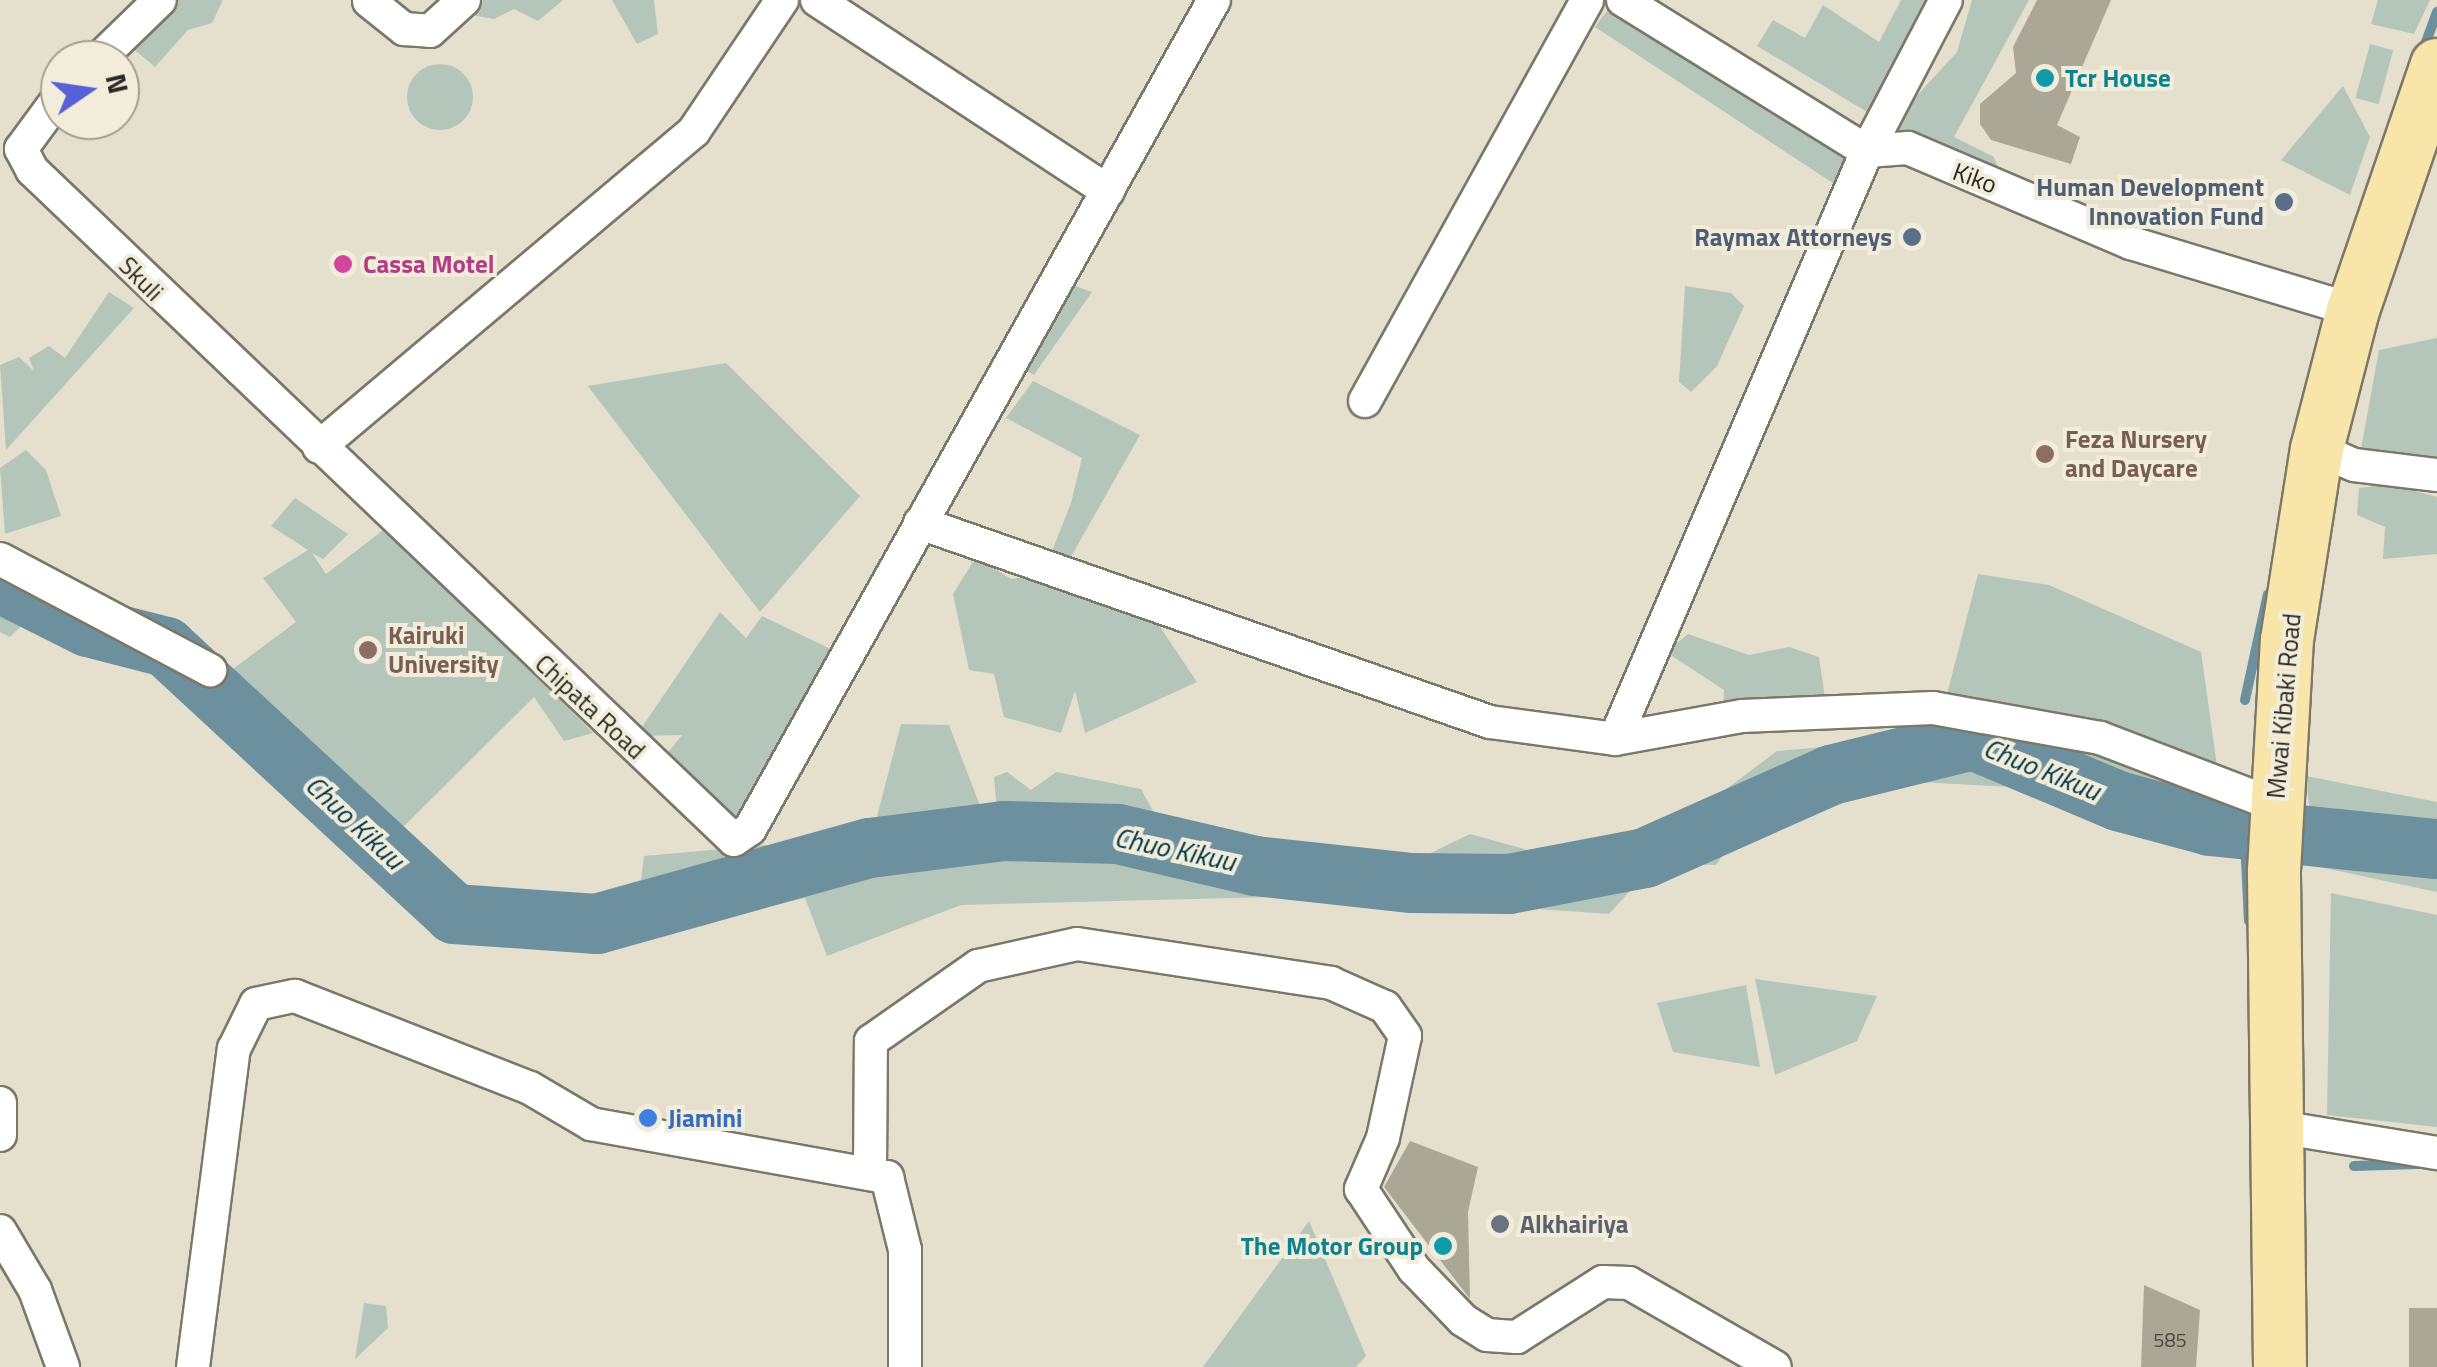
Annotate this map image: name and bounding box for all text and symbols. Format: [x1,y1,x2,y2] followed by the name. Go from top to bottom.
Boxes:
[40,40,140,140] north arrow
[2065,63,2171,93] place label: Tcr House
[2034,67,2056,89] marker: Tcr House
[95,69,141,98] text: N
[1949,156,2001,200] street label: Kiko
[2036,173,2264,232] place label: Human Development Innovation Fund
[2273,191,2295,213] marker: Human Development Innovation Fund
[1694,222,1892,252] place label: Raymax Attorneys
[1901,226,1923,248] marker: Raymax Attorneys
[363,249,494,279] place label: Cassa Motel
[113,251,169,307] street label: Skuli
[332,253,354,275] marker: Cassa Motel
[2065,425,2207,484] place label: Feza Nursery and Daycare
[2034,443,2056,465] marker: Feza Nursery and Daycare
[2261,612,2307,800] street label: Mwai Kibaki Road
[388,621,499,680] place label: Kairuki University
[357,639,379,661] marker: Kairuki University
[529,649,651,765] street label: Chipata Road
[1979,730,2105,808] water label: Chuo Kikuu
[299,768,411,876] water label: Chuo Kikuu
[1111,820,1239,878] water label: Chuo Kikuu
[668,1103,742,1133] place label: Jiamini
[637,1107,659,1129] marker: Jiamini
[1520,1209,1629,1239] place label: Alkhairiya
[1489,1213,1511,1235] marker: Alkhairiya
[1241,1231,1423,1261] place label: The Motor Group
[1432,1235,1454,1257] marker: The Motor Group
[2153,1327,2187,1351] house number: 585

